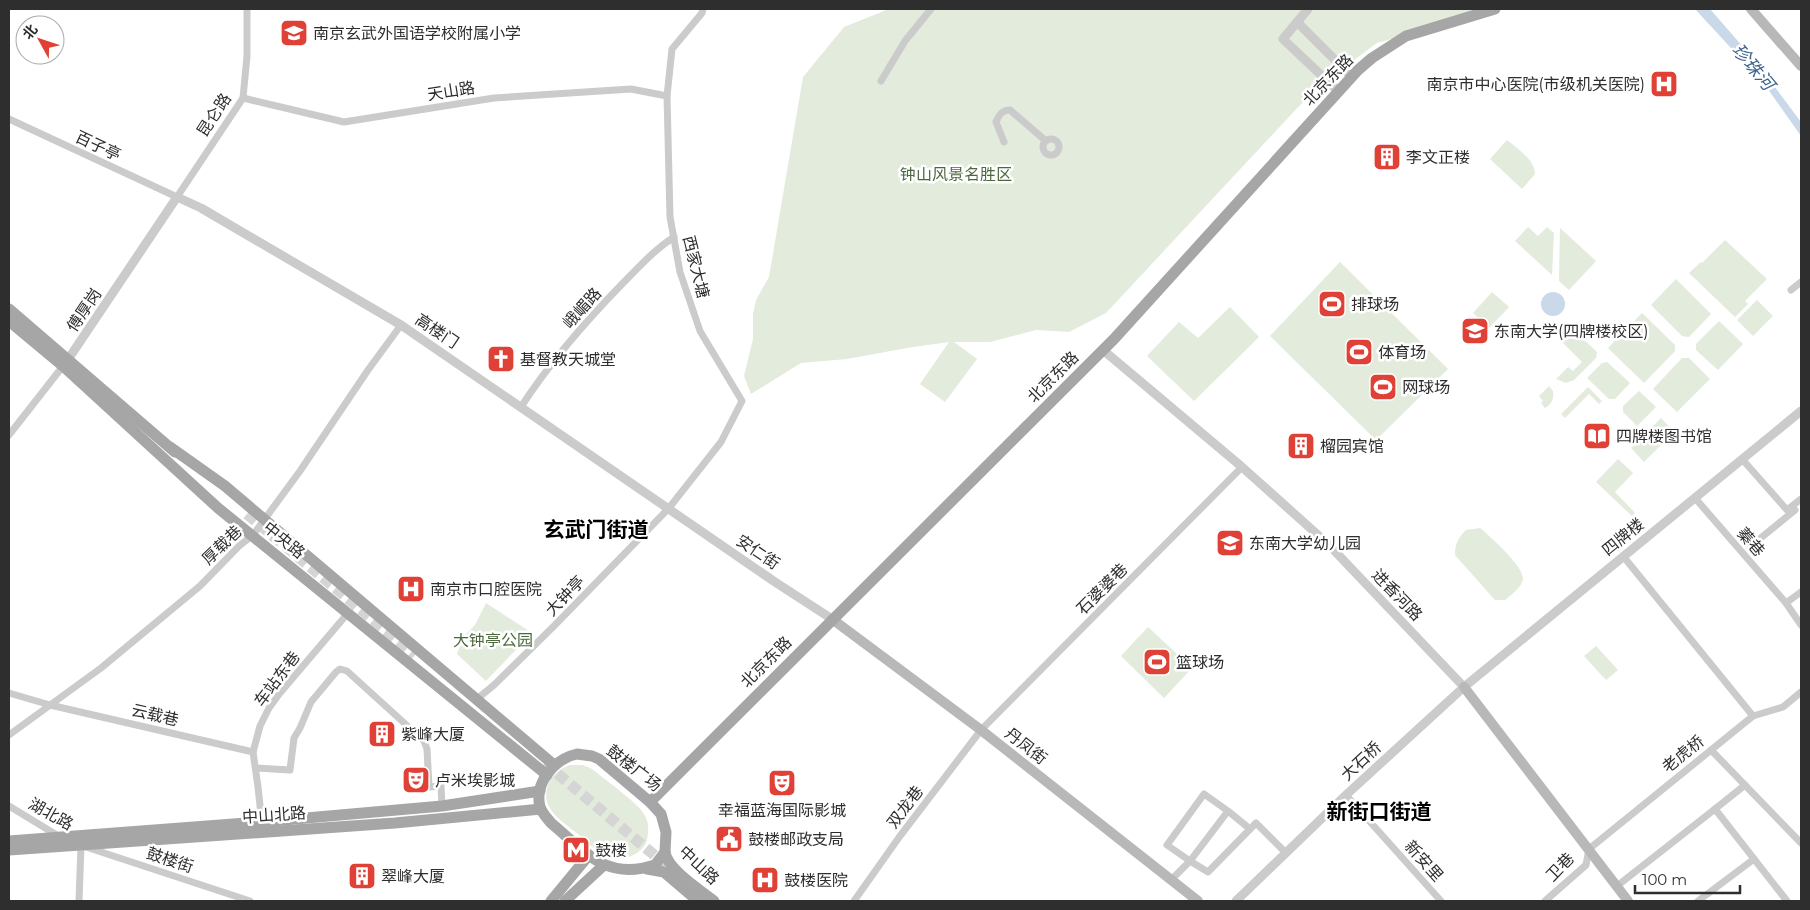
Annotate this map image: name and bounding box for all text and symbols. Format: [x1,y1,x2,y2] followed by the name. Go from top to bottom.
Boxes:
[15,15,65,65] north arrow
[279,18,309,48] school or university icon: 南京玄武外国语学校附属小学
[19,20,41,43] text: 北
[313,24,521,43] place label: 南京玄武外国语学校附属小学
[1727,39,1781,97] water label: 珍珠河
[1299,50,1357,110] street label: 北京东路
[1649,69,1679,99] hospital icon: 南京市中心医院(市级机关医院)
[1426,75,1645,94] place label: 南京市中心医院(市级机关医院)
[426,78,476,104] street label: 天山路
[193,90,235,140] street label: 昆仑路
[72,127,124,165] street label: 百子亭
[1372,142,1402,172] building icon: 李文正楼
[1406,148,1470,167] place label: 李文正楼
[900,165,1012,184] park label: 钟山风景名胜区
[679,234,713,300] street label: 西家大塘
[559,284,605,332] street label: 峨嵋路
[63,285,105,335] street label: 傅厚岗
[1317,289,1347,319] sports icon: 排球场
[1351,295,1399,314] place label: 排球场
[412,310,462,352] street label: 高楼门
[1460,316,1490,346] school or university icon: 东南大学(四牌楼校区)
[1494,322,1649,341] place label: 东南大学(四牌楼校区)
[1344,337,1374,367] sports icon: 体育场
[1378,343,1426,362] place label: 体育场
[486,344,516,374] church icon: 基督教天城堂
[1024,348,1082,406] street label: 北京东路
[520,350,616,369] place label: 基督教天城堂
[1368,372,1398,402] sports icon: 网球场
[1402,378,1450,397] place label: 网球场
[1582,421,1612,451] library icon: 四牌楼图书馆
[1616,427,1712,446] place label: 四牌楼图书馆
[1286,431,1316,461] building icon: 榴园宾馆
[1320,437,1384,456] place label: 榴园宾馆
[1598,515,1648,559] street label: 四牌楼
[544,517,649,542] district label: 玄武门街道
[259,518,309,562] street label: 中央路
[198,521,246,569] street label: 厚载巷
[1733,524,1769,560] street label: 蓁巷
[1215,528,1245,558] school or university icon: 东南大学幼儿园
[733,531,783,573] street label: 安仁街
[1249,534,1361,553] place label: 东南大学幼儿园
[1073,560,1131,618] street label: 石婆婆巷
[1368,565,1426,625] street label: 进香河路
[541,572,589,620] street label: 大钟亭
[396,574,426,604] hospital icon: 南京市口腔医院
[430,580,542,599] place label: 南京市口腔医院
[453,631,533,650] park label: 大钟亭公园
[737,633,795,691] street label: 北京东路
[1142,647,1172,677] sports icon: 篮球场
[250,648,304,710] street label: 车站东巷
[1176,653,1224,672] place label: 篮球场
[129,700,181,730] street label: 云载巷
[367,719,397,749] building icon: 紫峰大厦
[1001,724,1051,768] street label: 丹凤街
[401,725,465,744] place label: 紫峰大厦
[1658,732,1708,776] street label: 老虎桥
[1337,738,1385,784] street label: 大石桥
[603,741,665,795] street label: 鼓楼广场
[401,765,431,795] theatre icon: 卢米埃影城
[767,768,797,798] theatre icon: 幸福蓝海国际影城
[435,771,515,790] place label: 卢米埃影城
[883,782,927,832] street label: 双龙巷
[25,794,77,834] street label: 湖北路
[1327,799,1432,824] district label: 新街口街道
[718,801,846,820] place label: 幸福蓝海国际影城
[241,803,307,827] street label: 中山北路
[714,824,744,854] public building icon: 鼓楼邮政支局
[748,830,844,849] place label: 鼓楼邮政支局
[561,835,591,865] metro station icon: 鼓楼
[1401,837,1447,885] street label: 新安里
[595,841,627,860] place label: 鼓楼
[675,842,723,888] street label: 中山路
[144,844,196,876] street label: 鼓楼街
[1542,849,1578,885] street label: 卫巷
[347,861,377,891] building icon: 翠峰大厦
[1635,862,1740,894] scale bar
[750,865,780,895] hospital icon: 鼓楼医院
[381,867,445,886] place label: 翠峰大厦
[1642,870,1687,889] text: 100 m
[784,871,848,890] place label: 鼓楼医院

